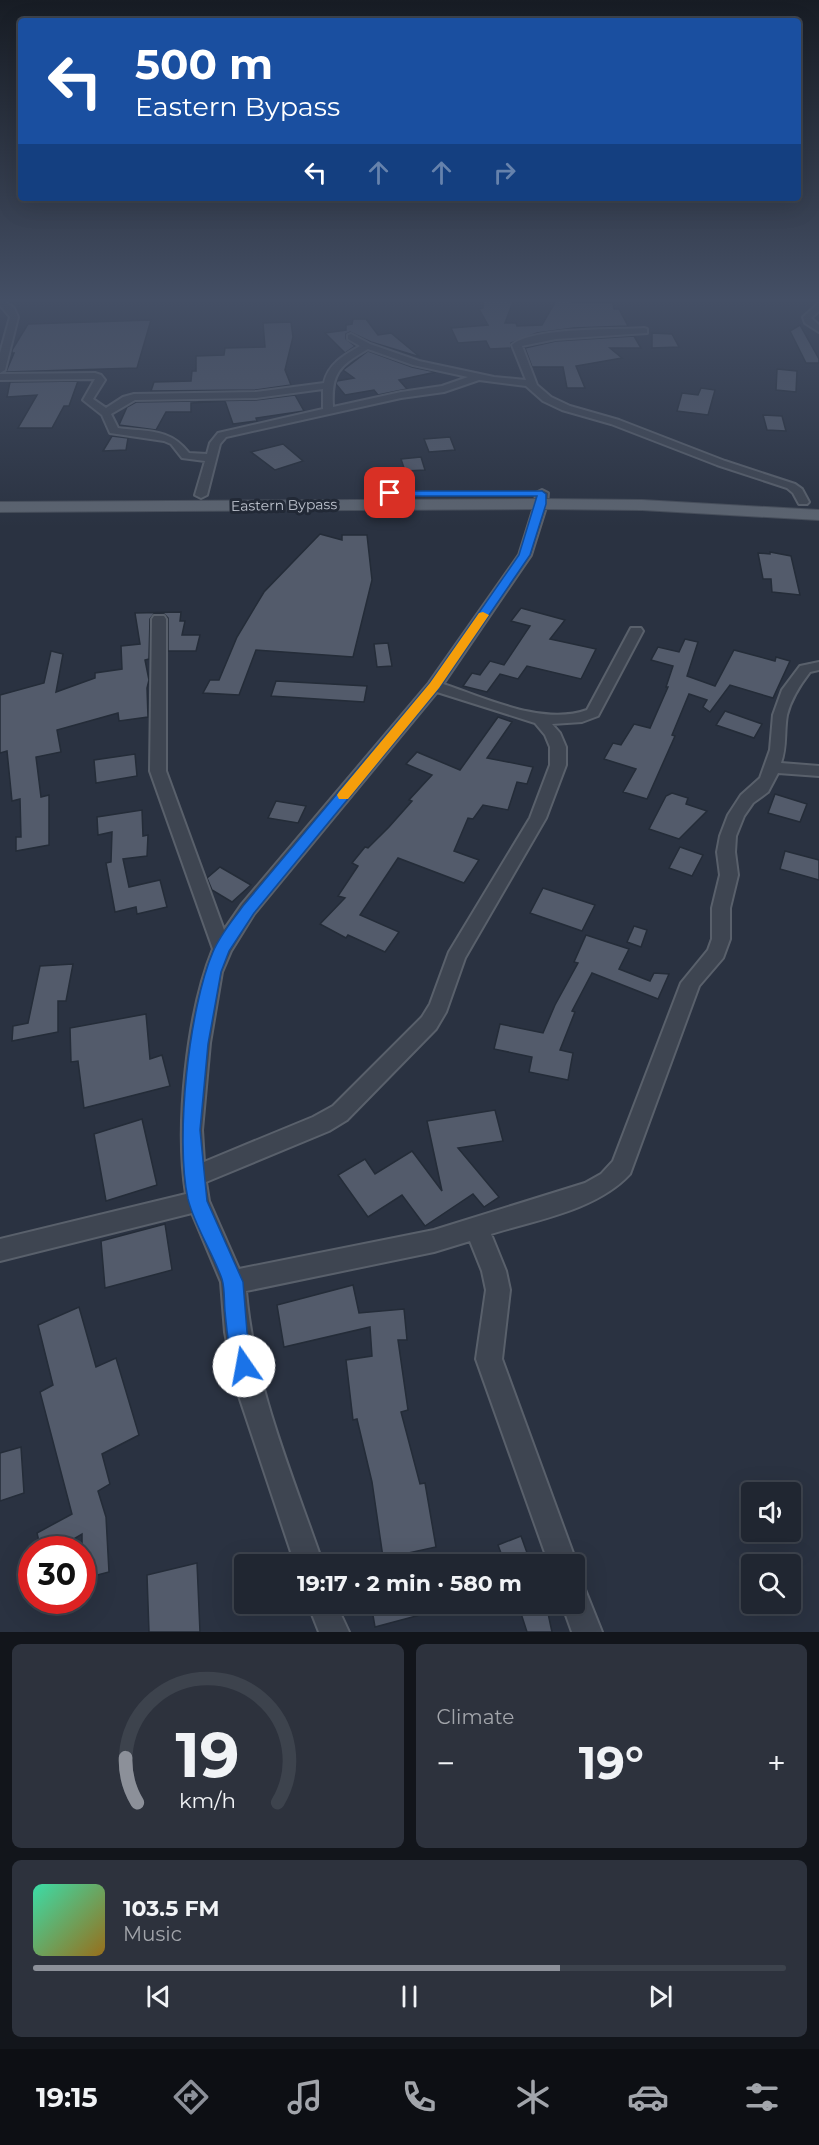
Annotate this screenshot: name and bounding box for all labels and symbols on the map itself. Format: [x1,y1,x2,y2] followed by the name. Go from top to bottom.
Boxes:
[364,467,415,518] pin
[231,495,337,515] street label: Eastern Bypass
[212,1334,276,1398] position arrow
[18,1536,96,1614] speed limit sign: 30

